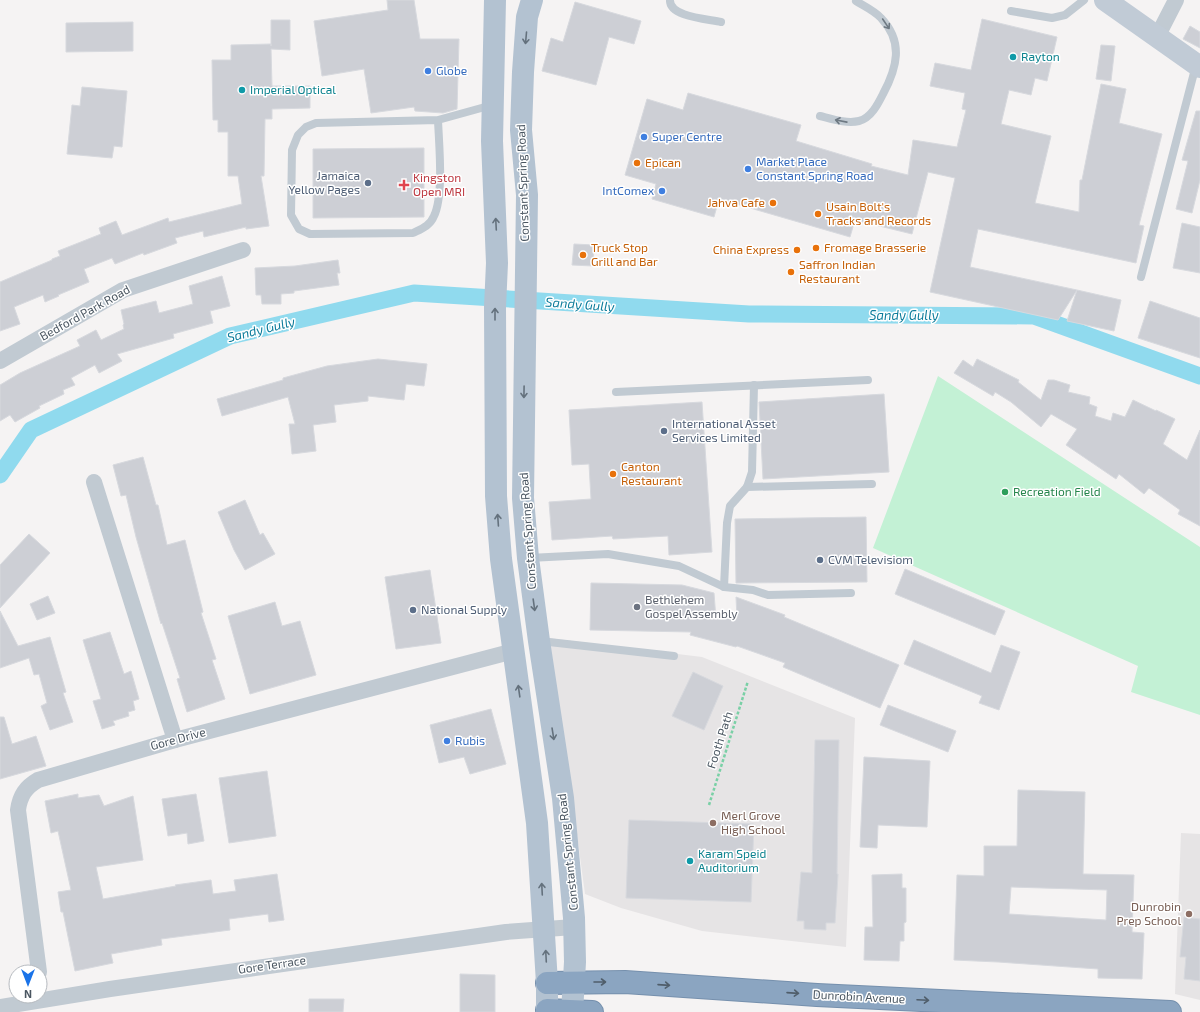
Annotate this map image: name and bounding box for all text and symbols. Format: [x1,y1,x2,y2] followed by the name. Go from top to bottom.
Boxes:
[882,18,890,29] one-way arrow
[522,31,529,44] one-way arrow
[1021,49,1060,63] place label: Rayton
[1008,52,1018,62] marker: Rayton
[436,63,467,77] place label: Globe
[423,66,433,76] marker: Globe
[250,82,336,96] place label: Imperial Optical
[237,85,247,95] marker: Imperial Optical
[835,116,848,124] one-way arrow
[513,124,531,242] street label: Constant Spring Road
[652,129,722,143] place label: Super Centre
[639,132,649,142] marker: Super Centre
[756,154,874,182] place label: Market Place Constant Spring Road
[645,155,681,169] place label: Epican
[632,158,642,168] marker: Epican
[743,164,753,174] marker: Market Place Constant Spring Road
[288,168,360,196] place label: Jamaica Yellow Pages
[413,170,465,198] place label: Kingston Open MRI
[363,178,373,188] marker: Jamaica Yellow Pages
[398,179,410,191] marker: Kingston Open MRI
[602,183,655,197] place label: IntComex
[657,186,667,196] marker: IntComex
[707,195,765,209] place label: Jahva Cafe
[768,198,778,208] marker: Jahva Cafe
[826,199,931,227] place label: Usain Bolt's Tracks and Records
[813,209,823,219] marker: Usain Bolt's Tracks and Records
[492,218,499,231] one-way arrow
[591,240,658,268] place label: Truck Stop Grill and Bar
[824,240,926,254] place label: Fromage Brasserie
[713,242,789,256] place label: China Express
[811,243,821,253] marker: Fromage Brasserie
[792,245,802,255] marker: China Express
[578,250,588,260] marker: Truck Stop Grill and Bar
[799,257,876,285] place label: Saffron Indian Restaurant
[786,267,796,277] marker: Saffron Indian Restaurant
[37,282,132,343] street label: Bedford Park Road
[545,294,615,314] water label: Sandy Gully
[869,307,939,323] water label: Sandy Gully
[491,308,499,321] one-way arrow
[225,313,297,345] water label: Sandy Gully
[520,385,528,398] one-way arrow
[672,416,776,444] place label: International Asset Services Limited
[659,426,669,436] marker: International Asset Services Limited
[621,459,682,487] place label: Canton Restaurant
[608,469,618,479] marker: Canton Restaurant
[516,472,538,590] street label: Constant Spring Road
[1013,484,1101,498] place label: Recreation Field
[1000,487,1010,497] marker: Recreation Field
[494,514,501,527] one-way arrow
[828,552,913,566] place label: CVM Televisiom
[815,555,825,565] marker: CVM Televisiom
[645,592,738,620] place label: Bethlehem Gospel Assembly
[530,598,538,611] one-way arrow
[421,602,508,616] place label: National Supply
[632,602,642,612] marker: Bethlehem Gospel Assembly
[408,605,418,615] marker: National Supply
[515,685,523,698] one-way arrow
[703,709,735,770] street label: Footh Path
[149,724,207,752] street label: Gore Drive
[549,727,557,740] one-way arrow
[455,733,485,747] place label: Rubis
[442,736,452,746] marker: Rubis
[554,793,580,911] street label: Constant Spring Road
[721,808,786,836] place label: Merl Grove High School
[708,818,718,828] marker: Merl Grove High School
[698,846,766,874] place label: Karam Speid Auditorium
[685,856,695,866] marker: Karam Speid Auditorium
[538,883,545,896] one-way arrow
[1116,899,1181,927] place label: Dunrobin Prep School
[1184,909,1194,919] marker: Dunrobin Prep School
[542,950,549,963] one-way arrow
[237,952,307,976] street label: Gore Terrace
[8,964,48,1004] north arrow
[593,978,606,986] one-way arrow
[657,981,670,989] one-way arrow
[812,987,906,1005] street label: Dunrobin Avenue
[24,988,32,1001] text: N
[786,990,799,997] one-way arrow
[916,996,929,1003] one-way arrow

